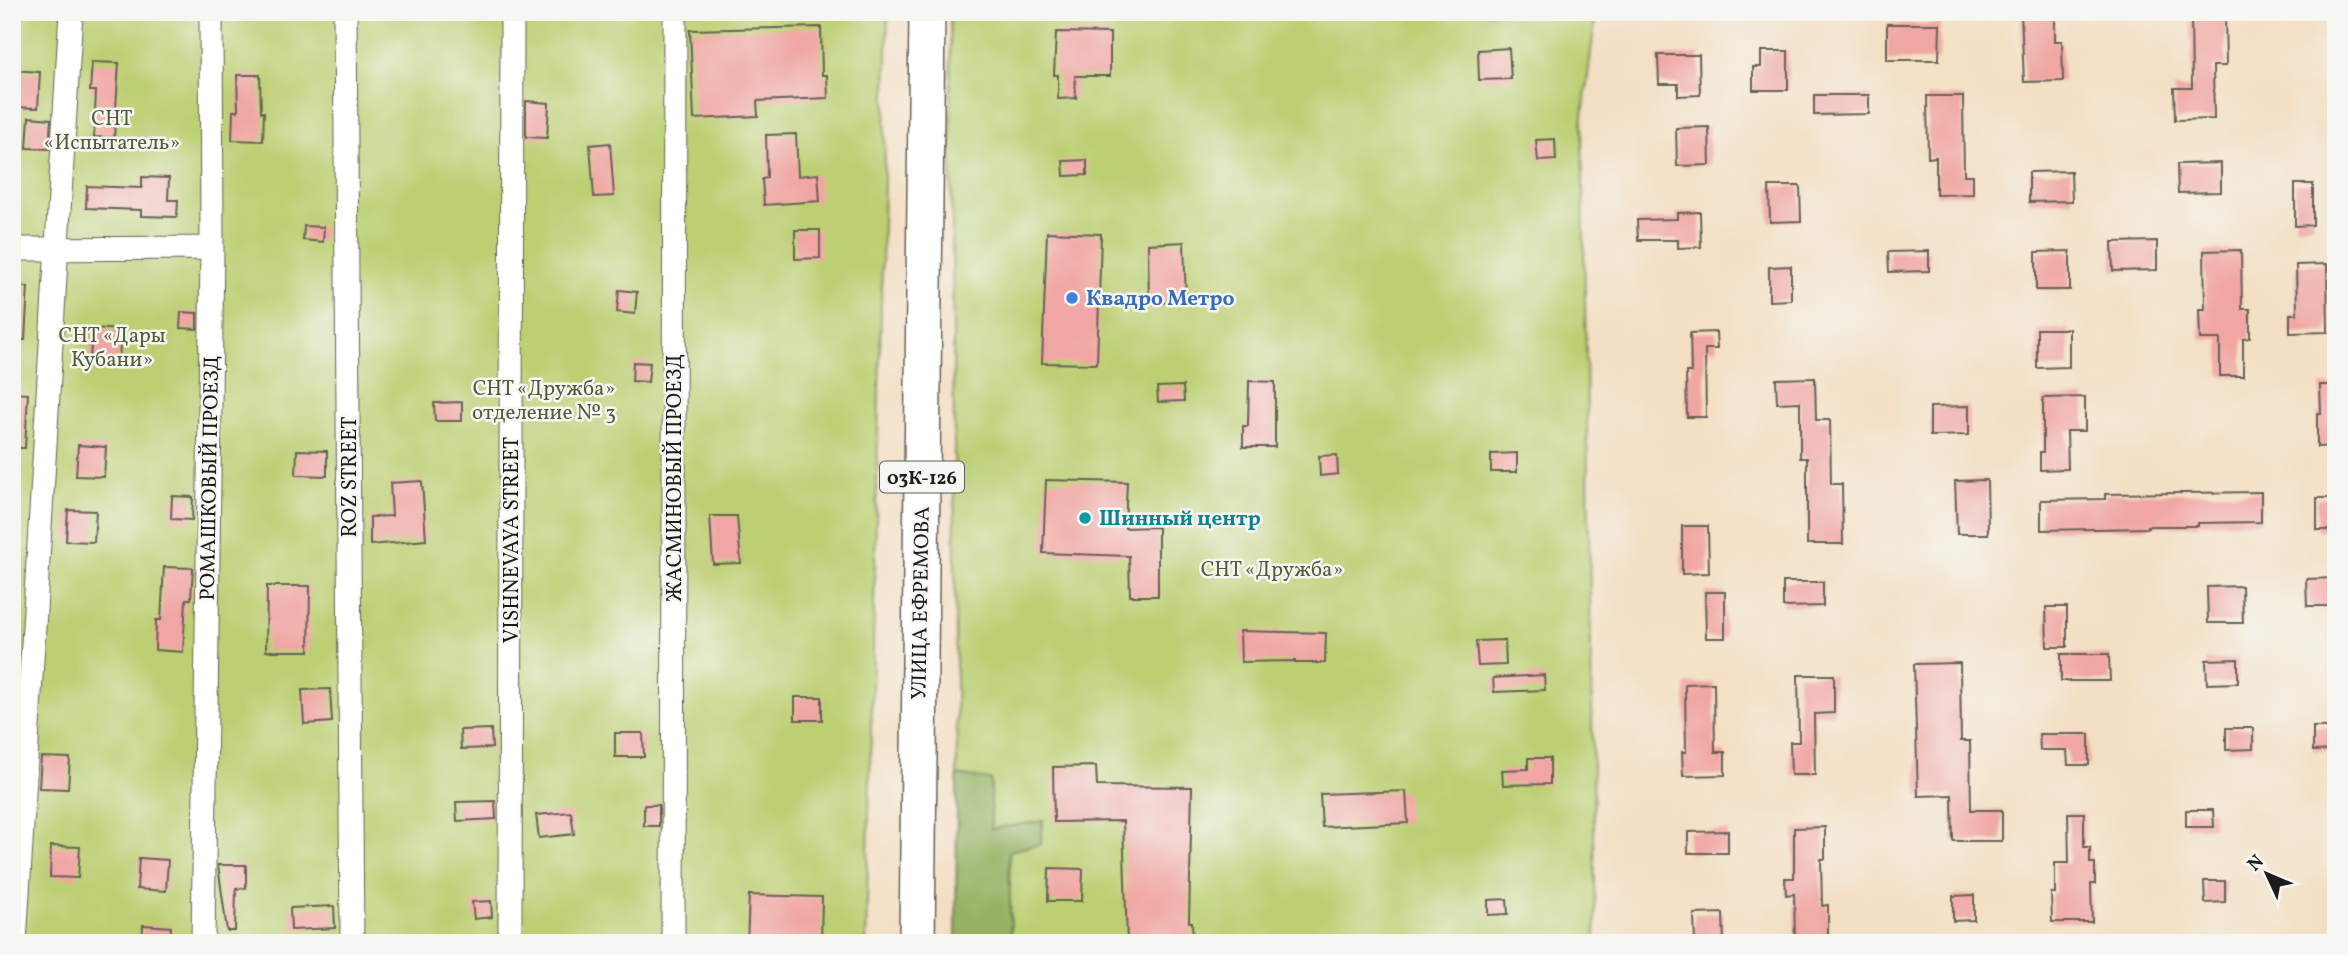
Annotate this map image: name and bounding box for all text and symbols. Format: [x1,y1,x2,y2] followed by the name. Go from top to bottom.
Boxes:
[44,105,180,158] park label: СНТ «Испытатель»
[1086,285,1235,314] place label: Квадро Метро
[1064,290,1080,306] marker: Квадро Метро
[58,322,166,375] park label: СНТ «Дары Кубани»
[661,354,690,602] street label: ЖАСМИНОВЫЙ ПРОЕЗД
[194,355,227,601] street label: РОМАШКОВЫЙ ПРОЕЗД
[472,375,616,428] park label: СНТ «Дружба» отделение № 3
[336,416,365,538] street label: ROZ STREET
[498,437,527,643] street label: VISHNEVAYA STREET
[880,462,964,492] road number: 03К-126
[1099,505,1261,534] place label: Шинный центр
[905,506,938,700] street label: УЛИЦА ЕФРЕМОВА
[1077,510,1093,526] marker: Шинный центр
[1201,556,1343,585] park label: СНТ «Дружба»
[2232,839,2302,909] north arrow
[2242,849,2270,878] text: N

